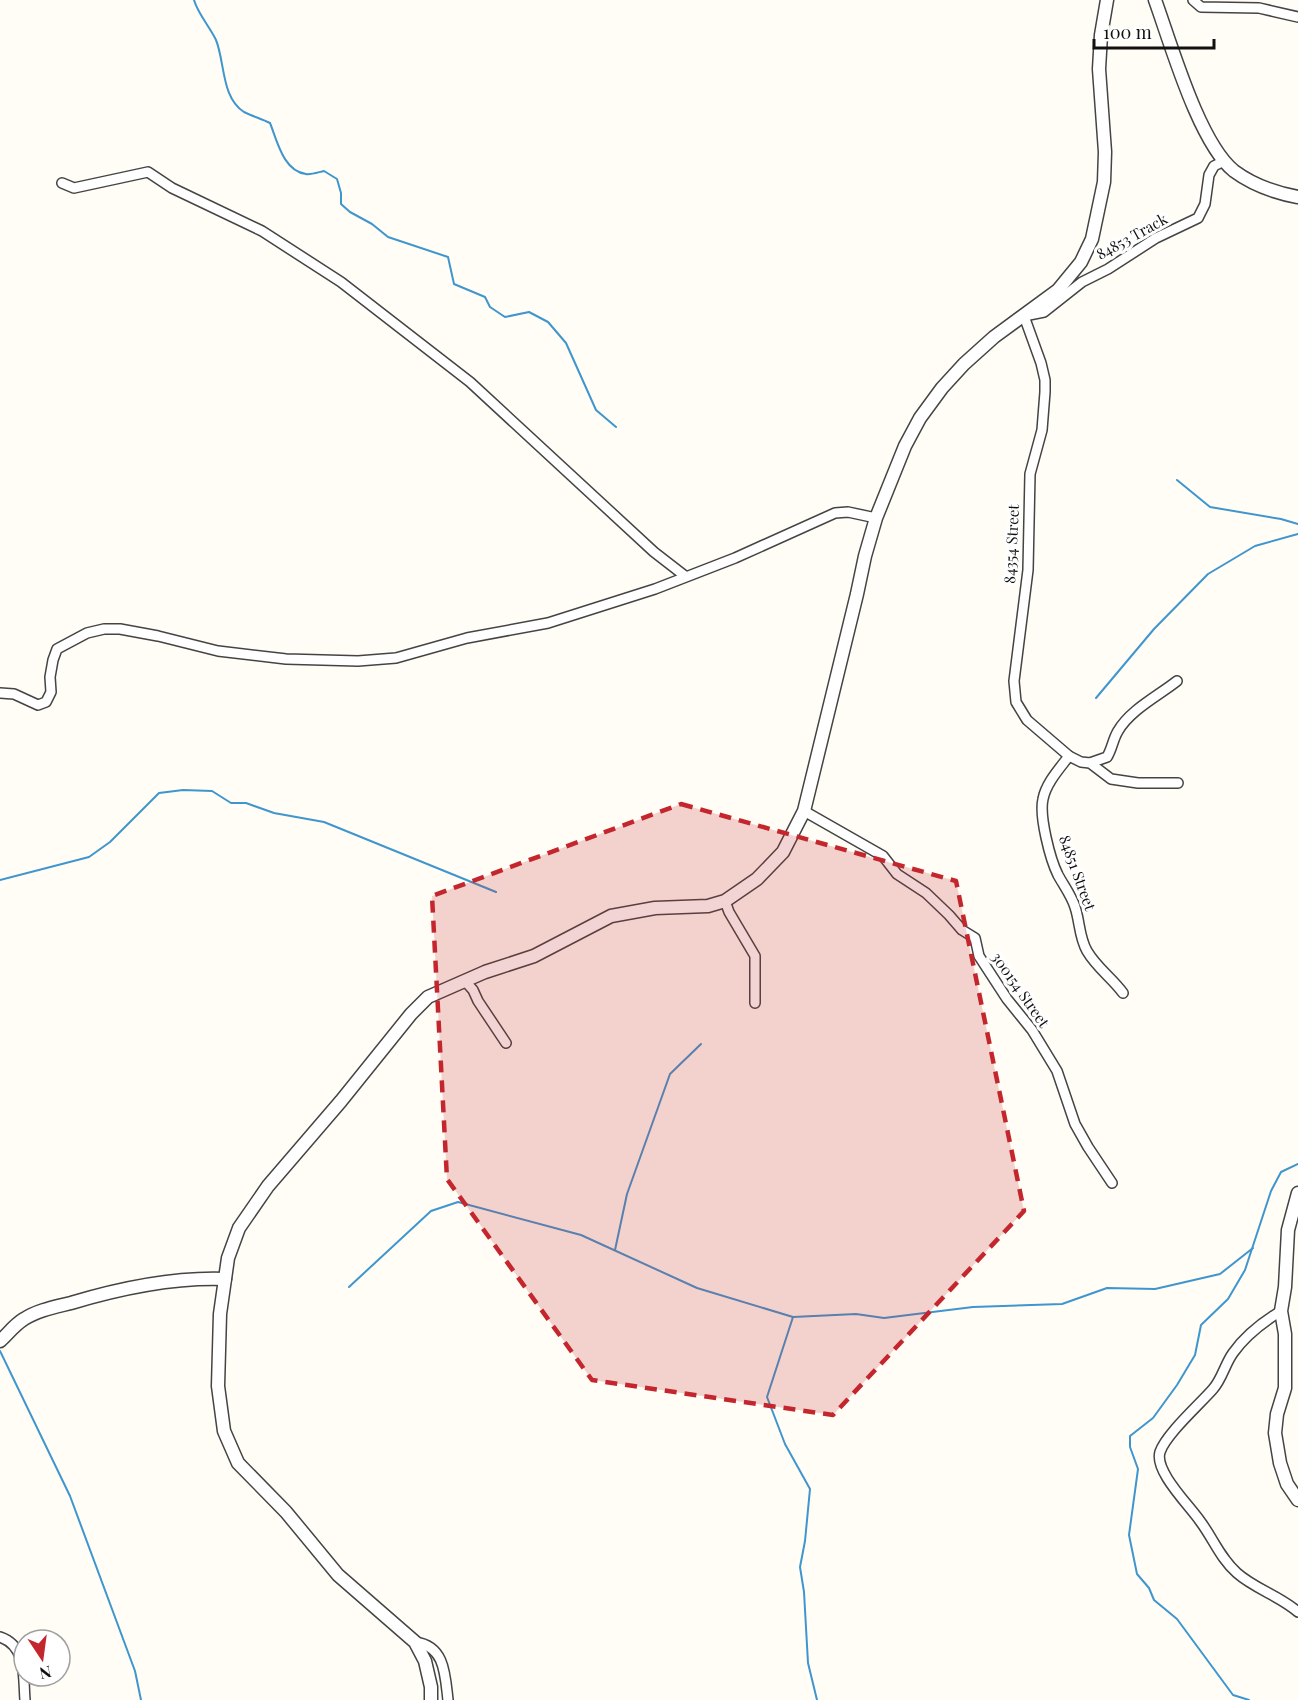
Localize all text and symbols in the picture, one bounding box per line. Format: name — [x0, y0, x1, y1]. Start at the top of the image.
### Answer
scale bar — [1094, 12, 1214, 50]
text: 100 m — [1103, 20, 1152, 44]
street label: 84853 Track — [1092, 208, 1171, 264]
street label: 84354 Street — [999, 503, 1023, 584]
street label: 84851 Street — [1055, 832, 1101, 914]
street label: 300154 Street — [987, 948, 1055, 1032]
north arrow — [12, 1628, 72, 1688]
text: N — [37, 1662, 53, 1685]

